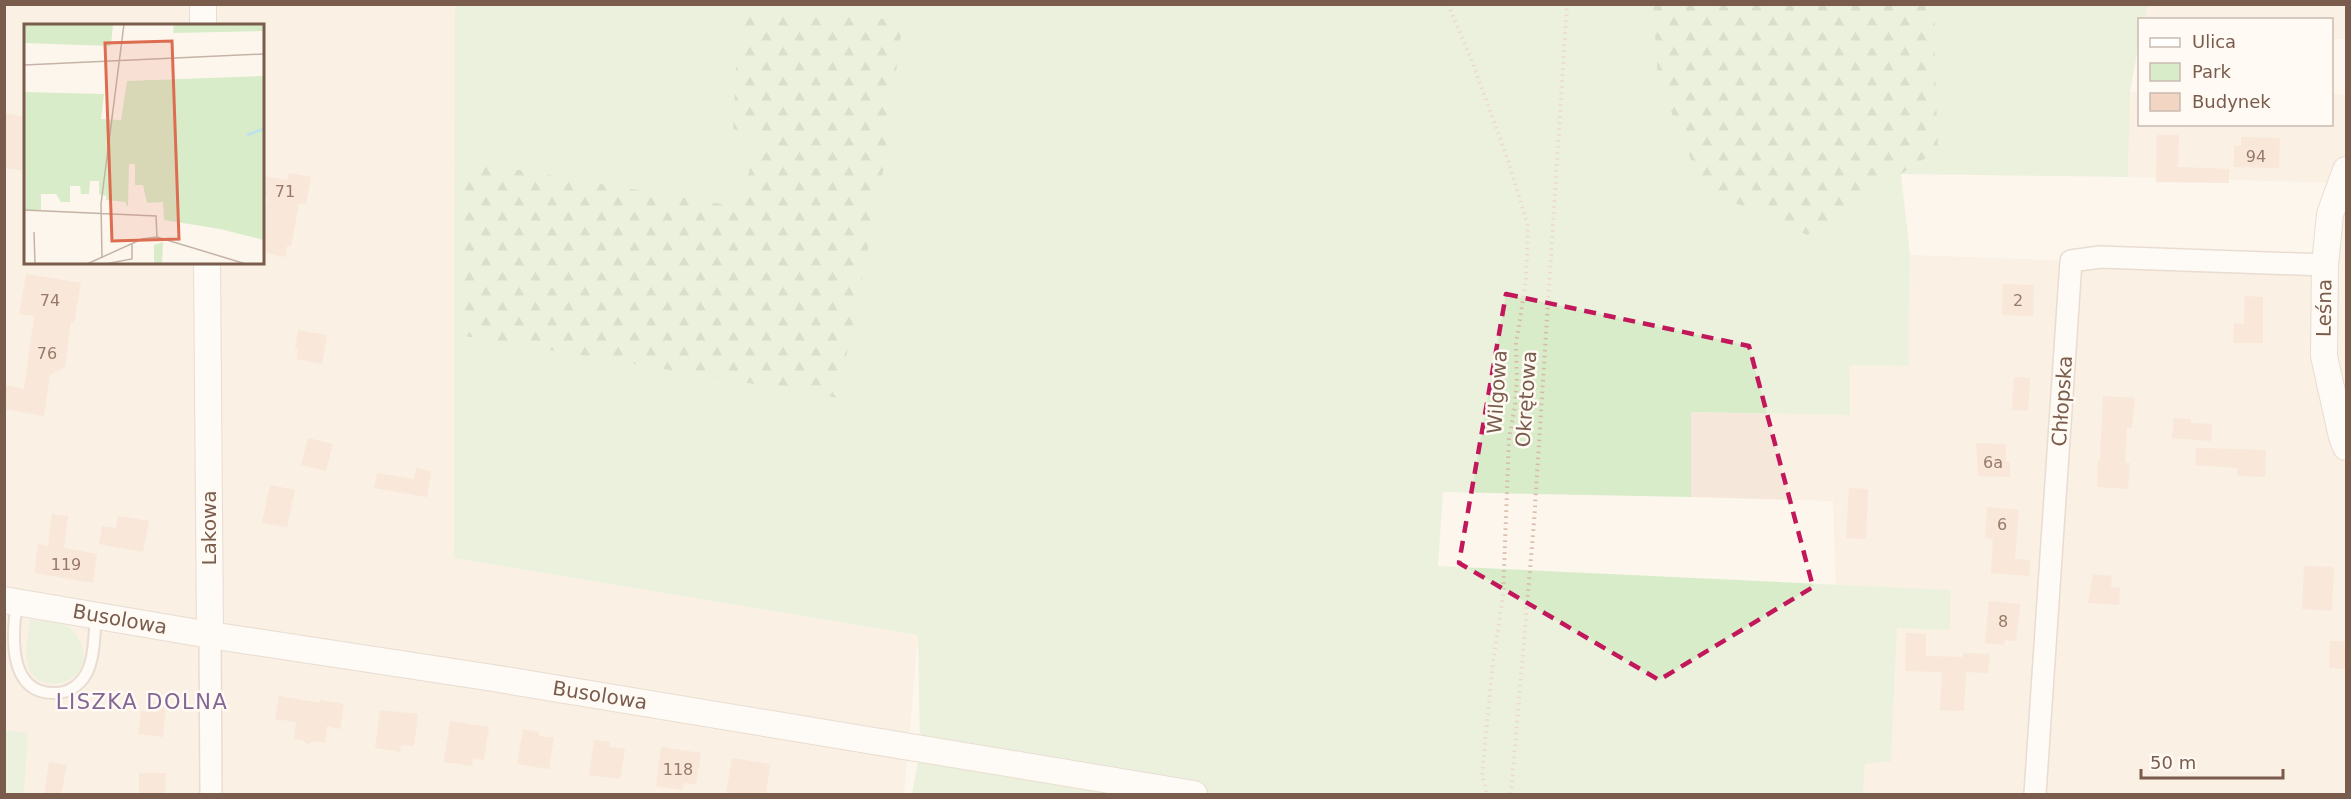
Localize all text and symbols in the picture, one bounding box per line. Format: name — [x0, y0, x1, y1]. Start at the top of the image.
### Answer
legend — [2138, 18, 2333, 126]
inset map — [24, 24, 264, 264]
text: Ulica — [2192, 31, 2236, 52]
text: Park — [2192, 61, 2231, 82]
text: Budynek — [2192, 91, 2271, 112]
house number: 94 — [2246, 147, 2266, 166]
house number: 71 — [275, 182, 295, 201]
street label: Leśna — [2311, 279, 2337, 337]
house number: 74 — [40, 291, 60, 310]
house number: 2 — [2013, 291, 2023, 310]
house number: 76 — [37, 344, 57, 363]
street label: Wilgowa — [1482, 349, 1512, 435]
street label: Okrętowa — [1511, 350, 1541, 448]
street label: Chłopska — [2047, 355, 2077, 447]
house number: 6a — [1983, 453, 2003, 472]
street label: Lakowa — [197, 490, 221, 566]
house number: 6 — [1997, 515, 2007, 534]
house number: 119 — [51, 555, 81, 574]
street label: Busolowa — [71, 599, 169, 639]
house number: 8 — [1998, 612, 2008, 631]
street label: Busolowa — [551, 676, 649, 714]
district label: LISZKA DOLNA — [56, 690, 228, 714]
scale bar — [2141, 742, 2284, 780]
text: 50 m — [2150, 752, 2196, 773]
house number: 118 — [663, 760, 693, 779]

